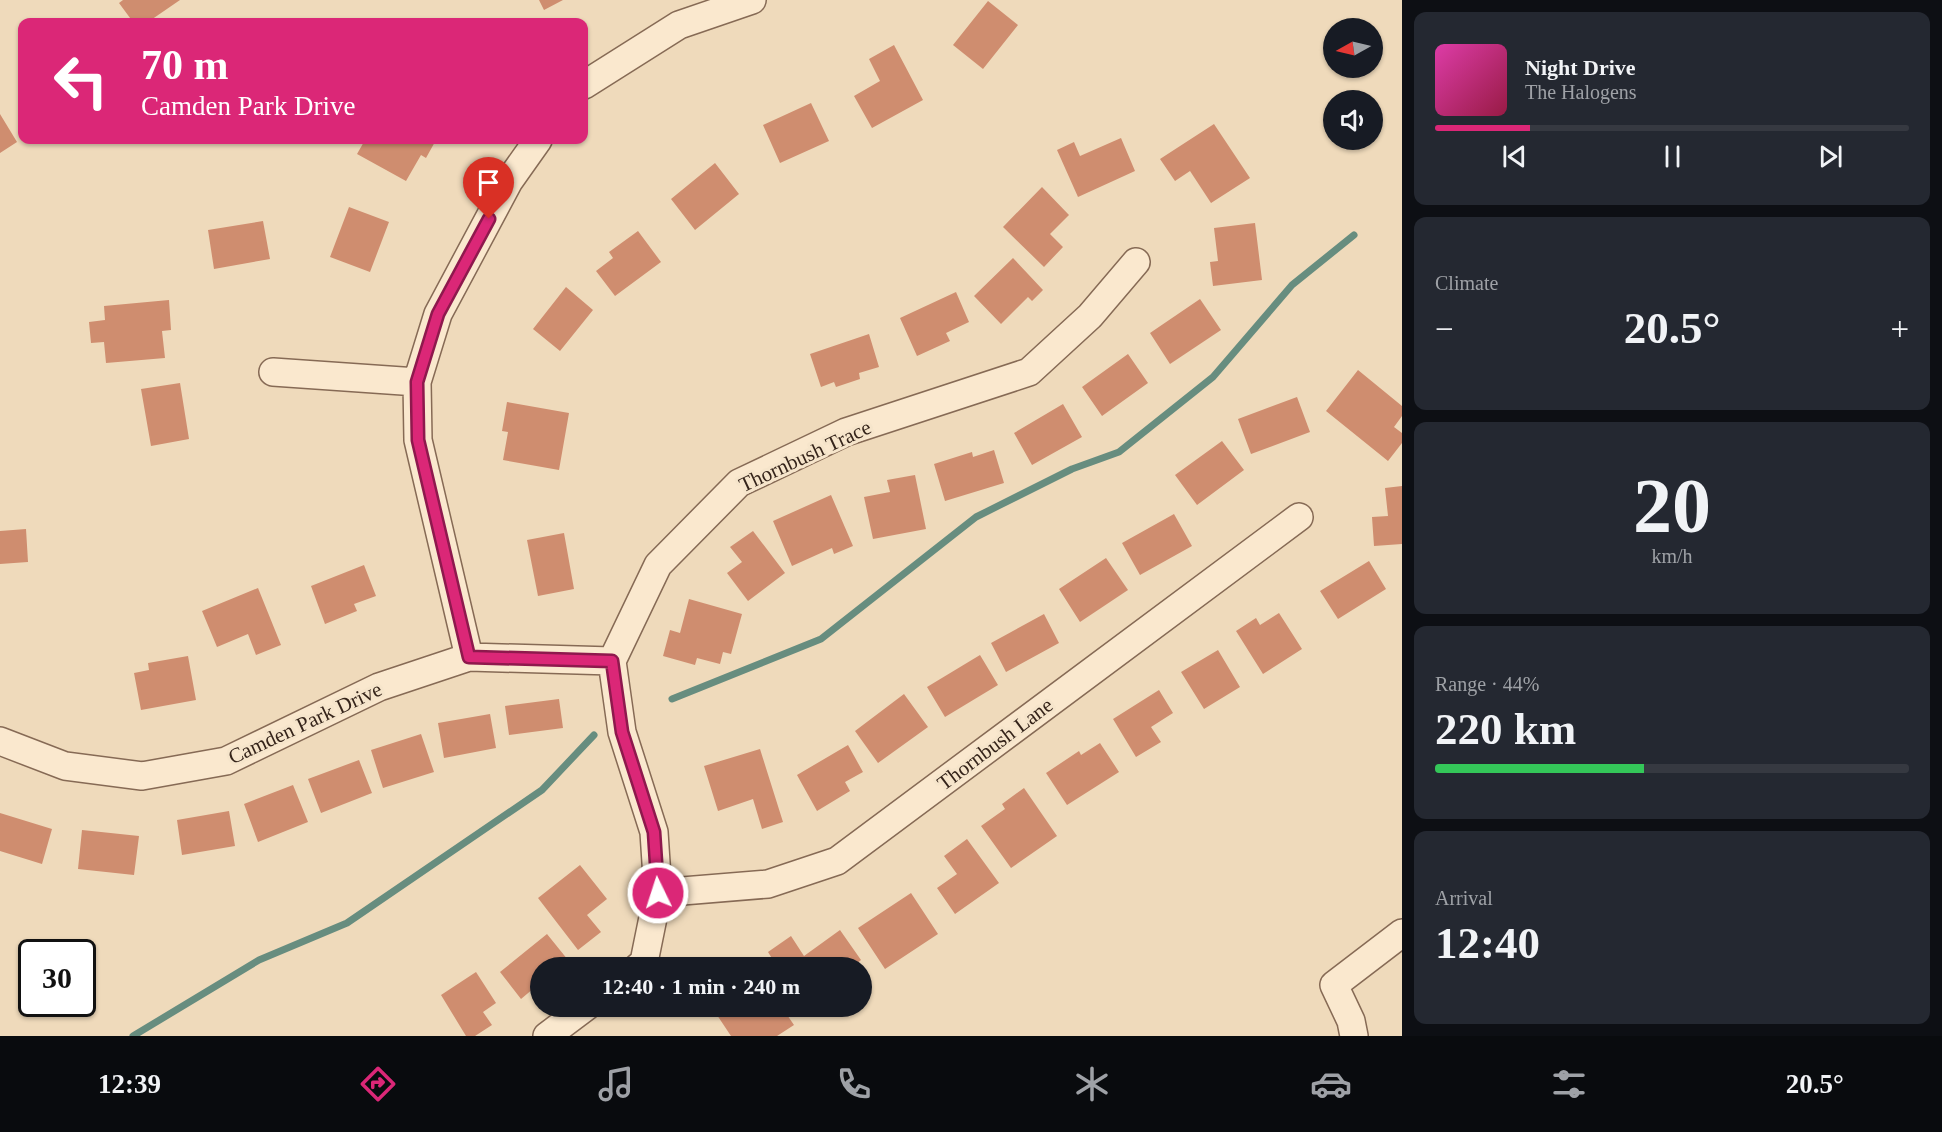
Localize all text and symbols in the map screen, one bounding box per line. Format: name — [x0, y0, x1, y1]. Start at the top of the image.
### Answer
north arrow — [1323, 18, 1383, 78]
map controls — [1323, 18, 1383, 150]
icon: left — [42, 42, 120, 120]
text: 70 m — [141, 42, 229, 88]
text: Night Drive — [1525, 55, 1636, 80]
text: The Halogens — [1525, 81, 1637, 103]
button: sound — [1323, 90, 1383, 150]
text: Camden Park Drive — [141, 91, 355, 121]
icon: previous — [1498, 140, 1531, 173]
icon: pause — [1656, 140, 1689, 173]
icon: next — [1814, 140, 1847, 173]
pin — [463, 157, 514, 219]
icon: arrive — [472, 166, 505, 199]
text: Climate — [1435, 272, 1498, 294]
text: 20.5° — [1624, 303, 1720, 353]
text: − — [1435, 311, 1454, 347]
text: + — [1890, 311, 1909, 347]
street label: Thornbush Trace — [735, 415, 875, 497]
text: 20 — [1633, 462, 1711, 549]
text: km/h — [1651, 545, 1693, 567]
text: Range · 44% — [1435, 673, 1539, 695]
street label: Camden Park Drive — [224, 677, 386, 769]
street label: Thornbush Lane — [933, 693, 1057, 795]
text: 220 km — [1435, 704, 1576, 754]
position arrow — [626, 861, 690, 925]
text: Arrival — [1435, 887, 1493, 909]
text: 12:40 — [1435, 918, 1540, 968]
speed limit sign: 30 — [18, 939, 96, 1017]
text: 12:40 · 1 min · 240 m — [602, 974, 800, 999]
icon: directions — [357, 1063, 399, 1105]
icon: music — [595, 1063, 637, 1105]
icon: phone — [833, 1063, 875, 1105]
icon: climate — [1071, 1063, 1113, 1105]
icon: car — [1310, 1063, 1352, 1105]
icon: filters — [1548, 1063, 1590, 1105]
text: 12:39 — [98, 1069, 161, 1099]
text: 20.5° — [1786, 1069, 1844, 1099]

